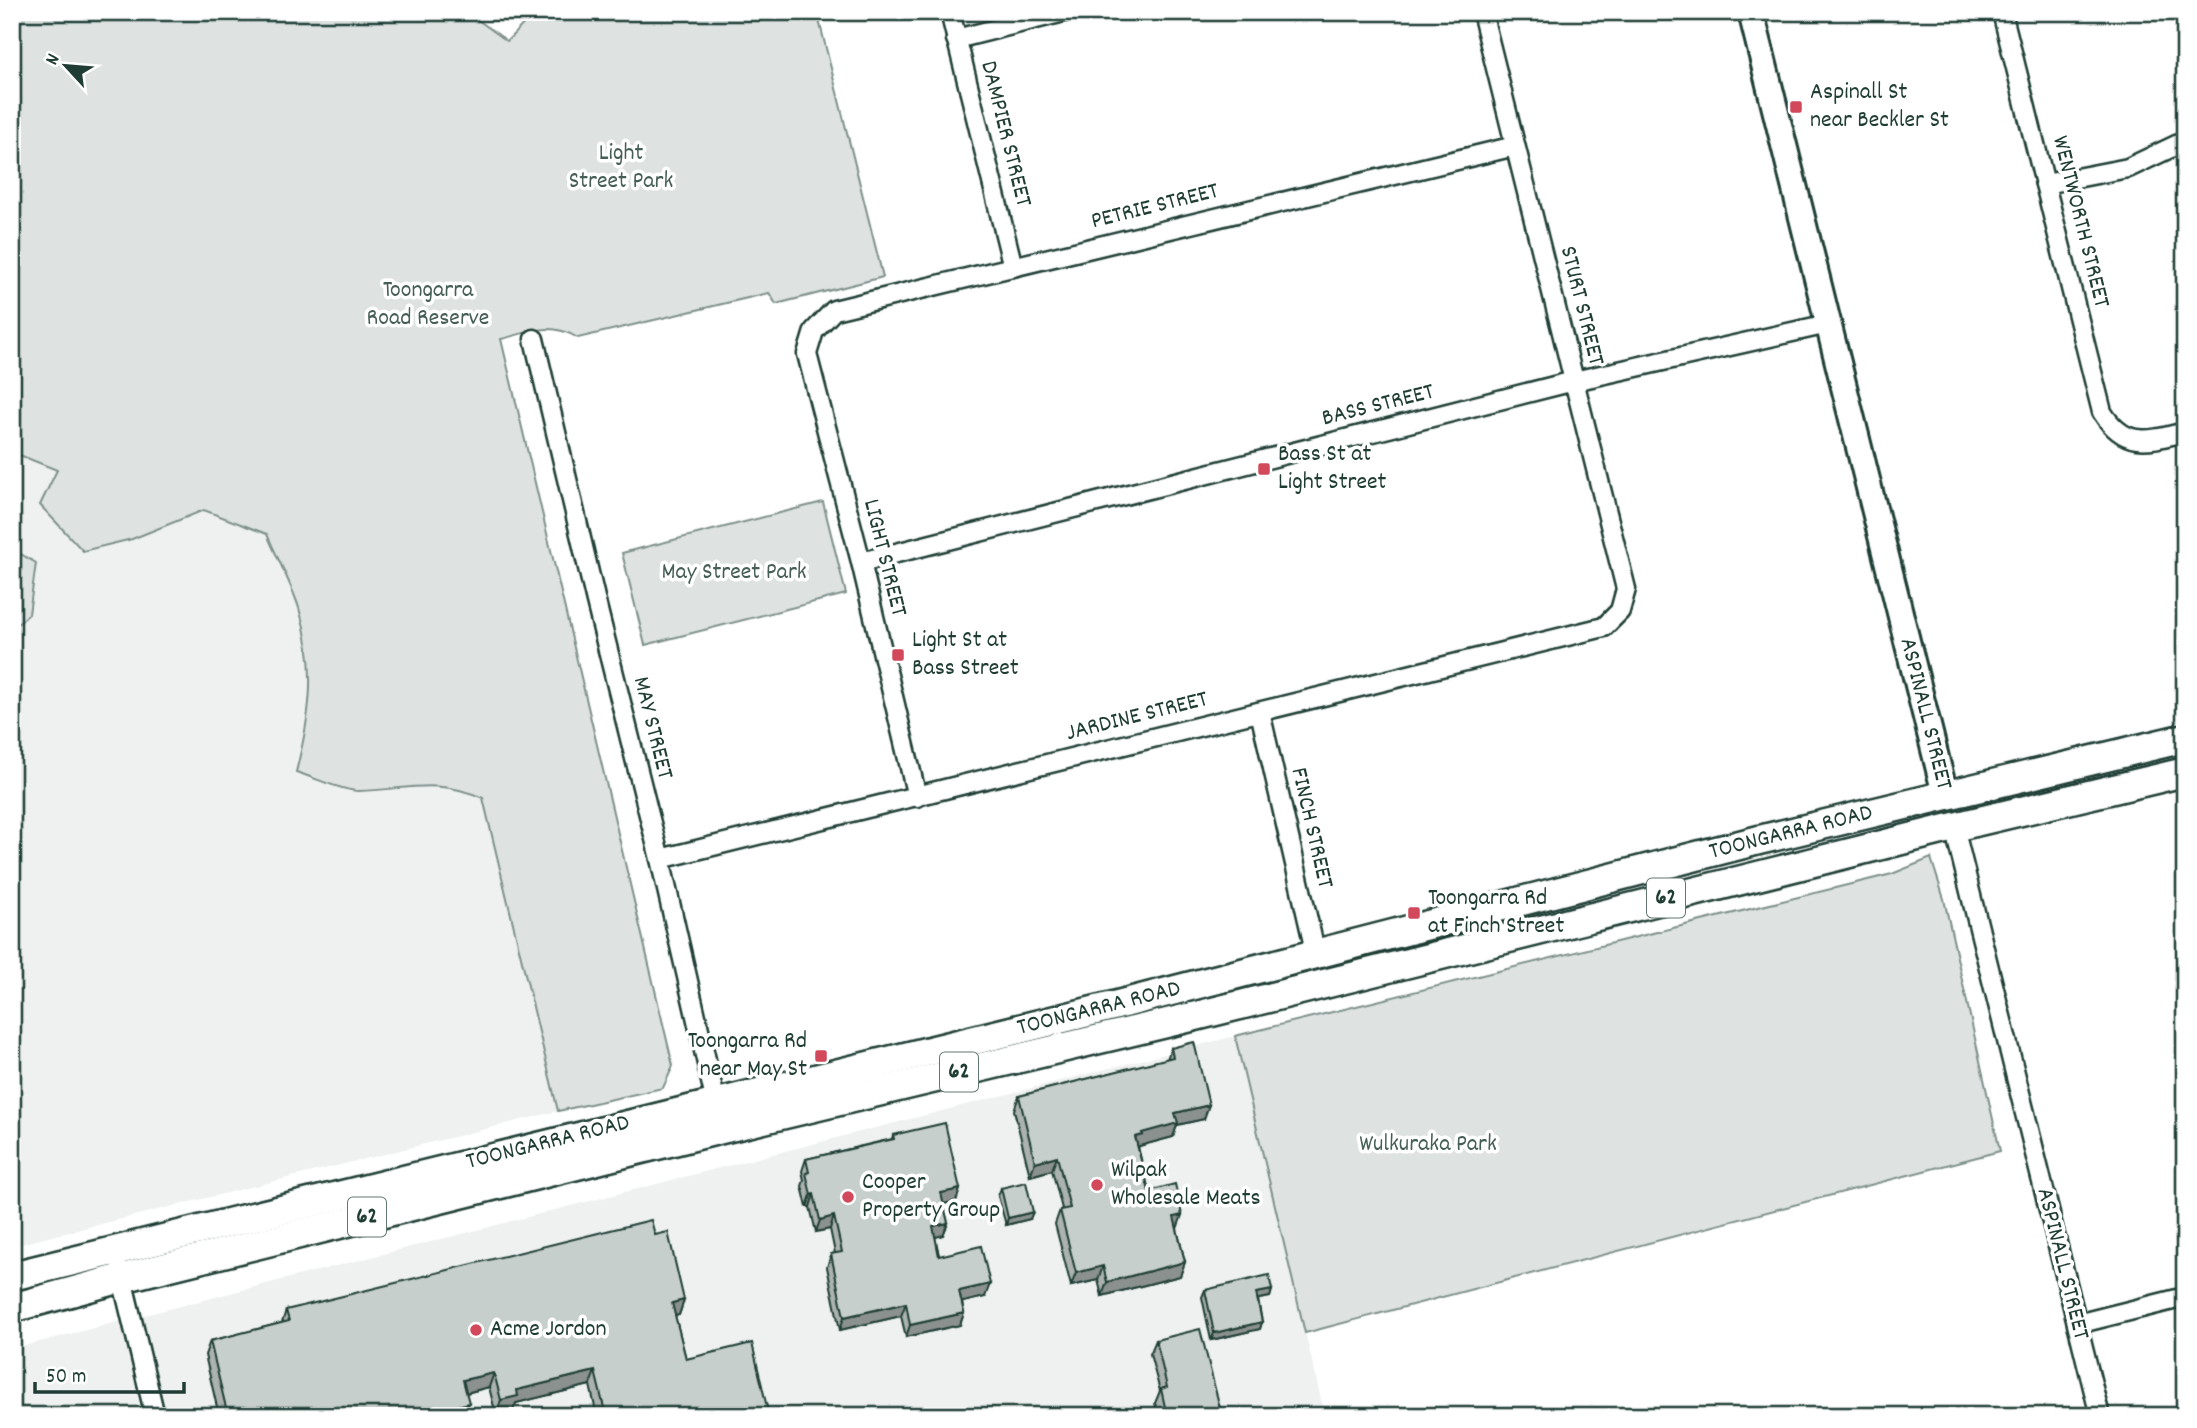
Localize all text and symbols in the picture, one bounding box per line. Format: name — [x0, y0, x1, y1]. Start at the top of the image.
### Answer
north arrow — [32, 32, 102, 102]
text: N — [40, 50, 68, 70]
street label: DAMPIER STREET — [970, 57, 1040, 211]
place label: Aspinall St near Beckler St — [1810, 76, 1949, 138]
marker: Aspinall St near Beckler St — [1788, 99, 1804, 115]
street label: WENTWORTH STREET — [2042, 132, 2118, 312]
park label: Light Street Park — [569, 137, 673, 199]
street label: PETRIE STREET — [1088, 175, 1223, 239]
street label: STURT STREET — [1550, 243, 1612, 370]
park label: Toongarra Road Reserve — [367, 274, 489, 336]
street label: BASS STREET — [1318, 376, 1438, 436]
place label: Bass St at Light Street — [1278, 438, 1387, 500]
marker: Bass St at Light Street — [1256, 461, 1272, 477]
street label: LIGHT STREET — [853, 496, 915, 621]
park label: May Street Park — [661, 556, 807, 590]
place label: Light St at Bass Street — [912, 624, 1019, 686]
street label: ASPINALL STREET — [1890, 634, 1960, 794]
marker: Light St at Bass Street — [890, 647, 906, 663]
street label: MAY STREET — [623, 673, 681, 783]
street label: JARDINE STREET — [1063, 683, 1212, 751]
street label: FINCH STREET — [1281, 764, 1341, 892]
street label: TOONGARRA ROAD — [1706, 796, 1876, 870]
road number: 62 — [1647, 878, 1685, 917]
place label: Toongarra Rd at Finch Street — [1428, 882, 1564, 944]
marker: Toongarra Rd at Finch Street — [1406, 905, 1422, 921]
street label: TOONGARRA ROAD — [1014, 972, 1184, 1046]
place label: Toongarra Rd near May St — [688, 1025, 807, 1087]
marker: Toongarra Rd near May St — [813, 1048, 829, 1064]
road number: 62 — [940, 1052, 978, 1092]
street label: TOONGARRA ROAD — [463, 1106, 633, 1180]
park label: Wulkuraka Park — [1359, 1128, 1497, 1162]
place label: Wilpak Wholesale Meats — [1111, 1154, 1261, 1216]
place label: Cooper Property Group — [862, 1166, 1000, 1228]
marker: Wilpak Wholesale Meats — [1089, 1177, 1105, 1193]
street label: ASPINALL STREET — [2027, 1184, 2097, 1344]
marker: Cooper Property Group — [840, 1189, 856, 1205]
road number: 62 — [348, 1198, 386, 1236]
place label: Acme Jordon — [490, 1313, 607, 1347]
marker: Acme Jordon — [468, 1322, 484, 1338]
scale bar — [35, 1351, 184, 1395]
text: 50 m — [46, 1363, 86, 1393]

